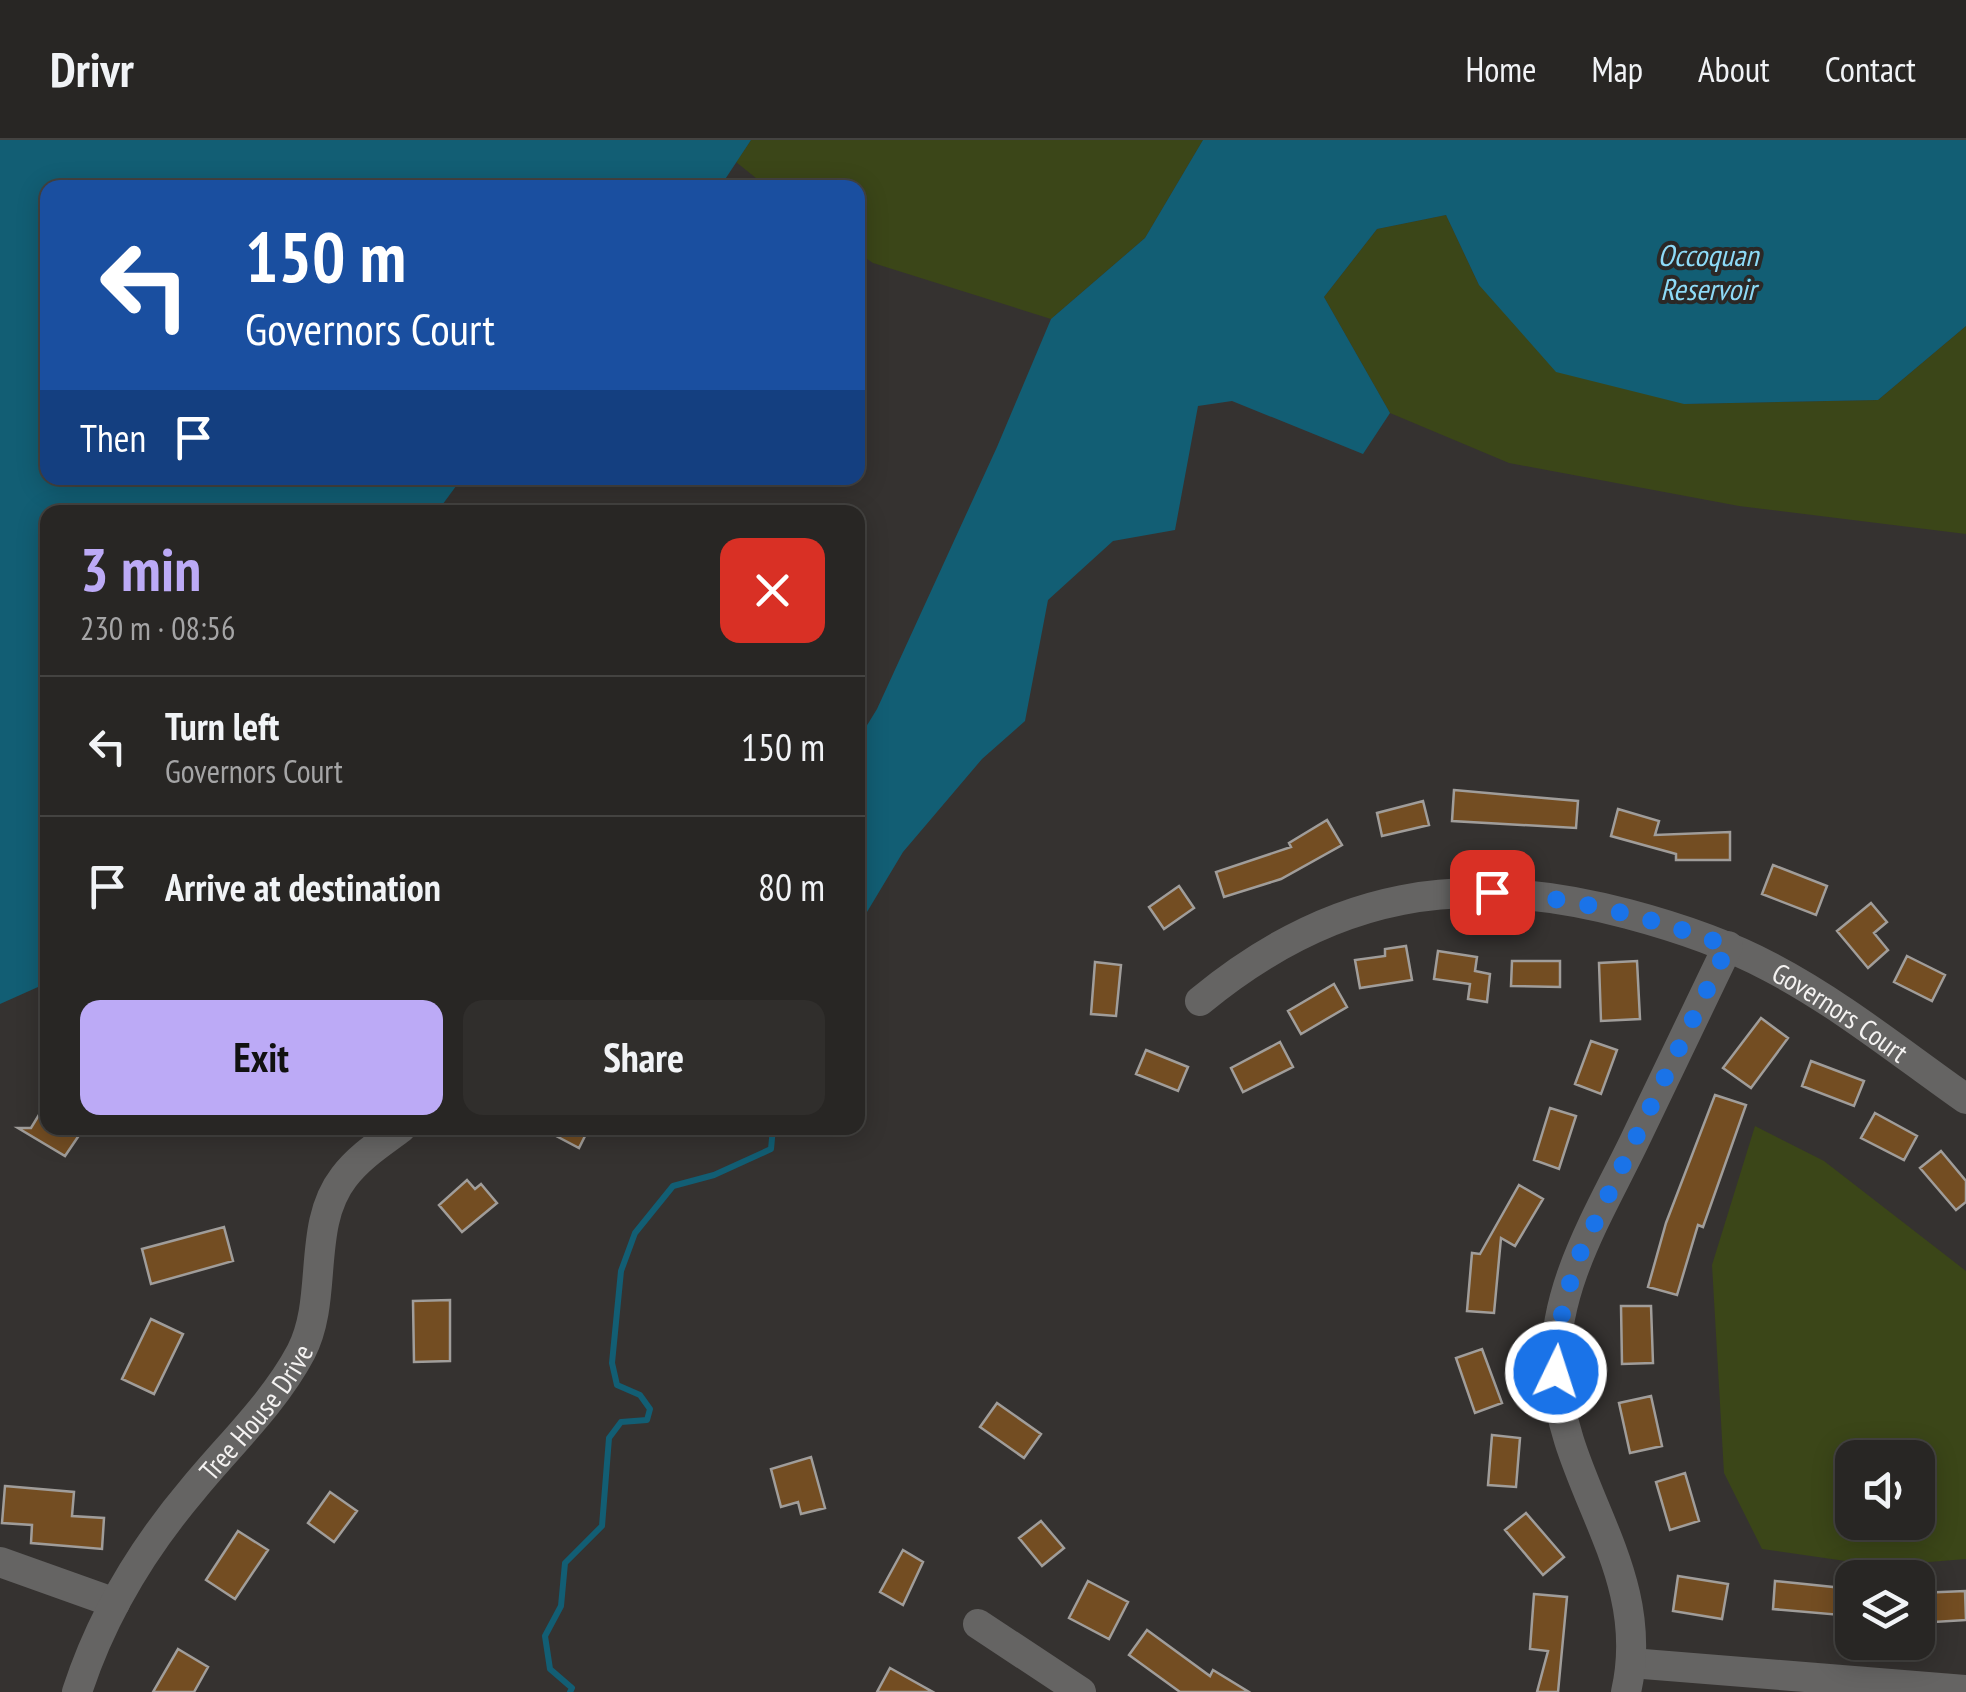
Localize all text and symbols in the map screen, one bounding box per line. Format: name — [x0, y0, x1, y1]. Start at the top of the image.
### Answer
text: Drivr — [50, 38, 134, 100]
text: Home — [1465, 46, 1537, 92]
text: Map — [1592, 46, 1643, 92]
text: About — [1698, 46, 1770, 92]
text: Contact — [1825, 46, 1916, 92]
text: 150 m — [245, 211, 406, 301]
icon: left — [80, 220, 210, 350]
water label: Occoquan Reservoir — [1658, 235, 1760, 308]
text: Governors Court — [245, 299, 495, 357]
icon: arrive — [166, 410, 221, 465]
text: Then — [80, 413, 146, 462]
text: 3 min — [80, 530, 201, 608]
button: close — [720, 538, 825, 643]
text: 230 m · 08:56 — [80, 607, 235, 649]
text: Turn left — [165, 701, 279, 750]
icon: left — [80, 719, 135, 774]
text: 150 m — [741, 722, 825, 771]
text: Governors Court — [165, 750, 343, 792]
pin — [1450, 850, 1535, 935]
icon: arrive — [80, 859, 135, 914]
text: Arrive at destination — [165, 862, 441, 911]
text: 80 m — [758, 862, 825, 911]
icon: arrive — [1465, 865, 1520, 920]
street label: Governors Court — [1766, 953, 1916, 1070]
button: Exit — [80, 1000, 443, 1115]
button: Share — [463, 1000, 825, 1115]
position arrow — [1504, 1320, 1608, 1424]
street label: Tree House Drive — [190, 1338, 321, 1488]
map controls — [1835, 1440, 1935, 1660]
button: sound — [1835, 1440, 1935, 1540]
button: layers — [1835, 1560, 1935, 1660]

